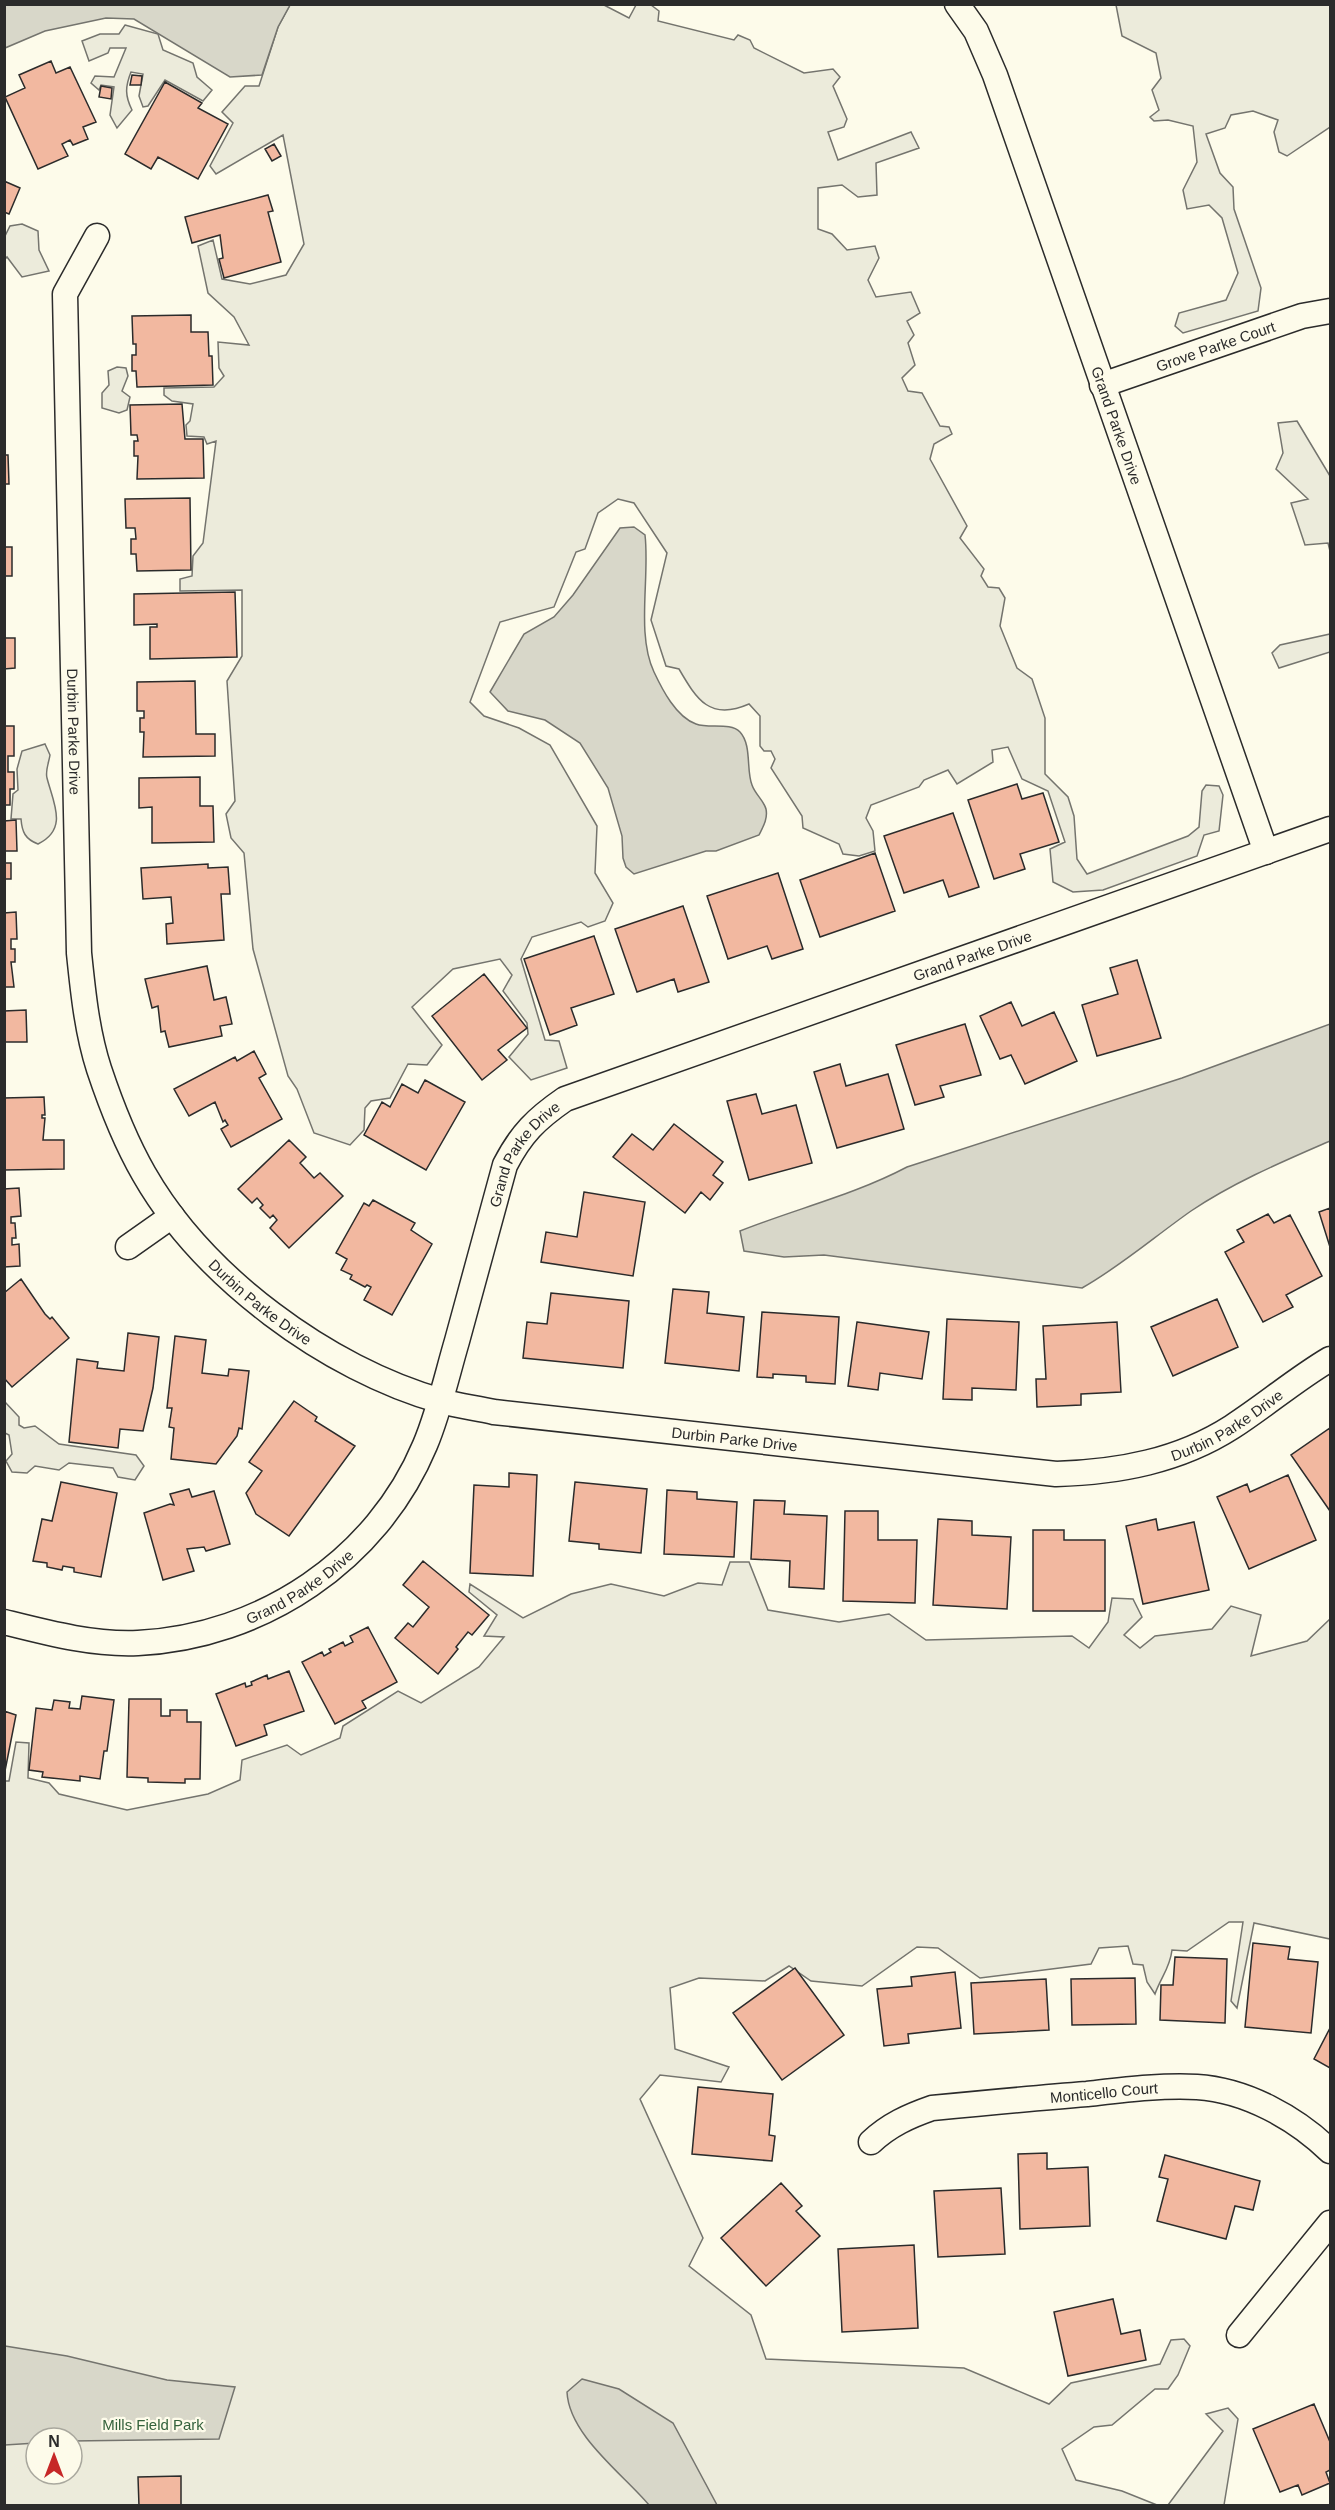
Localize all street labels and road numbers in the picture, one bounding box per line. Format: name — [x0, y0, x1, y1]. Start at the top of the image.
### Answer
street label: Grove Parke Court — [1154, 317, 1278, 374]
street label: Grand Parke Drive — [1089, 364, 1146, 487]
street label: Durbin Parke Drive — [64, 668, 84, 795]
street label: Grand Parke Drive — [911, 927, 1034, 984]
street label: Grand Parke Drive — [485, 1097, 563, 1209]
street label: Durbin Parke Drive — [206, 1255, 315, 1348]
street label: Durbin Parke Drive — [1169, 1386, 1286, 1464]
street label: Durbin Parke Drive — [671, 1423, 798, 1454]
street label: Grand Parke Drive — [243, 1546, 356, 1627]
street label: Monticello Court — [1049, 2079, 1159, 2106]

